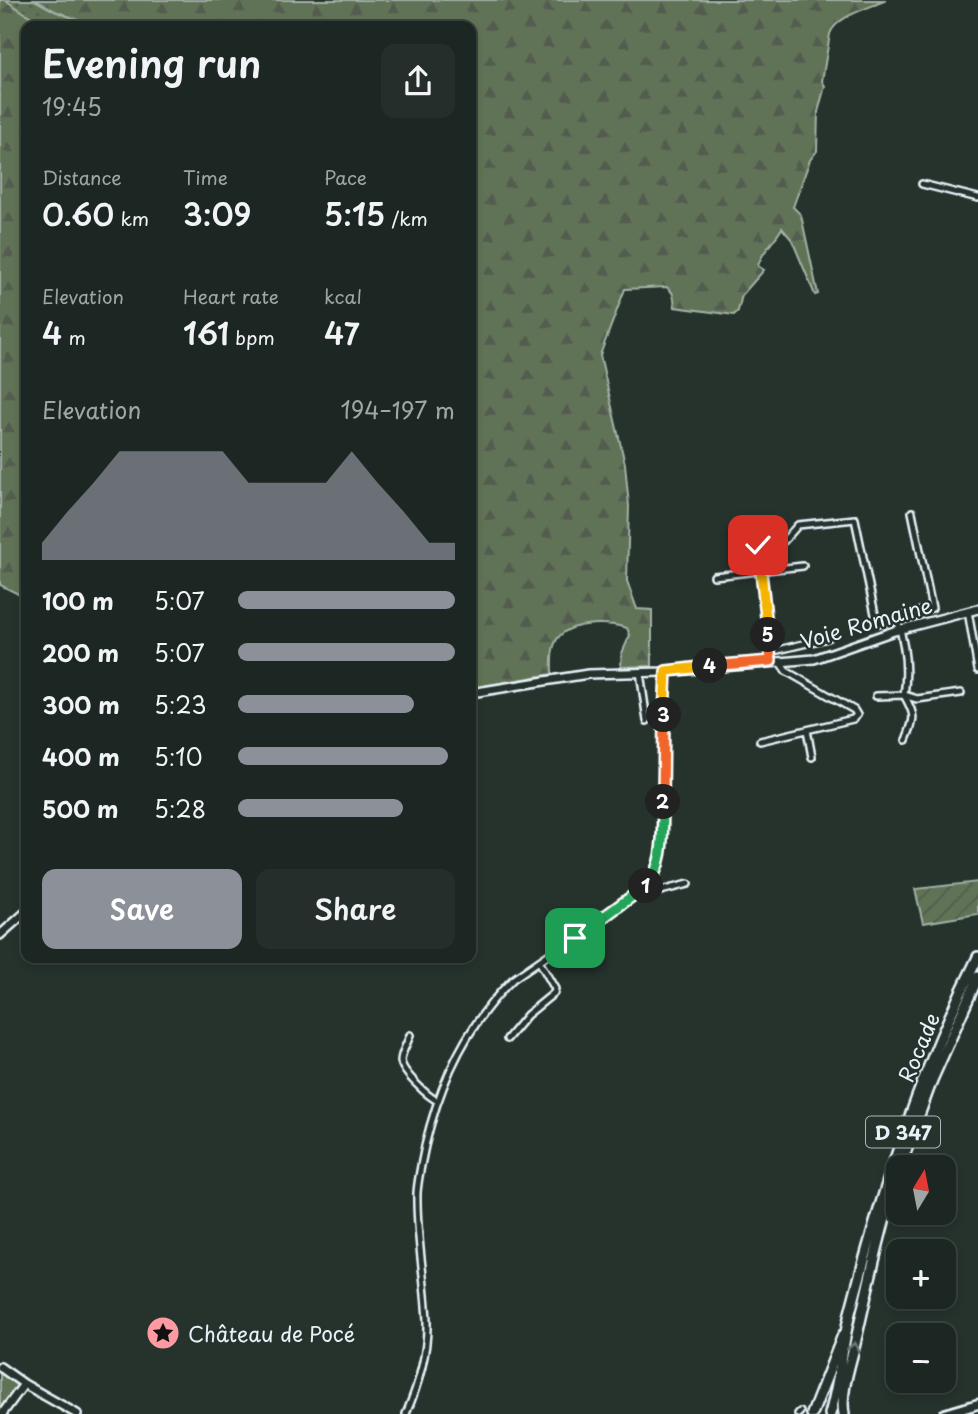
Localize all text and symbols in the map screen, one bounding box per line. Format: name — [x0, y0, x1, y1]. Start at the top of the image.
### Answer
text: Evening run — [42, 34, 261, 91]
button: share — [381, 44, 455, 118]
text: 19:45 — [42, 89, 102, 124]
text: Distance — [42, 163, 122, 191]
text: Time — [183, 163, 228, 191]
text: Pace — [324, 163, 367, 191]
text: 0.60 — [42, 191, 114, 236]
text: 3:09 — [183, 191, 251, 236]
text: 5:15 — [324, 191, 385, 236]
text: km — [114, 204, 149, 232]
text: /km — [385, 204, 428, 232]
text: Elevation — [42, 282, 124, 310]
text: Heart rate — [183, 282, 279, 310]
text: kcal — [324, 282, 362, 310]
text: 4 — [42, 310, 62, 355]
text: 161 — [183, 310, 229, 355]
text: 47 — [324, 310, 360, 355]
text: m — [62, 323, 86, 351]
text: bpm — [229, 323, 275, 351]
text: Elevation — [42, 392, 141, 427]
text: 194–197 m — [341, 392, 455, 427]
pin — [728, 515, 788, 575]
icon: check — [739, 526, 777, 564]
text: 100 m — [42, 583, 114, 618]
text: 5:07 — [154, 583, 205, 618]
street label: Voie Romaine — [796, 588, 936, 656]
pin: 5 — [750, 618, 786, 652]
text: 5 — [761, 620, 774, 648]
text: 200 m — [42, 635, 119, 670]
text: 5:07 — [154, 635, 205, 670]
pin: 4 — [692, 648, 728, 684]
text: 4 — [703, 651, 716, 679]
text: 300 m — [42, 687, 120, 722]
text: 5:23 — [154, 687, 207, 722]
pin: 3 — [646, 698, 682, 732]
text: 3 — [657, 700, 670, 728]
text: 400 m — [42, 739, 120, 774]
text: 5:10 — [154, 739, 202, 774]
pin: 2 — [646, 784, 680, 820]
text: 2 — [656, 787, 669, 815]
text: 500 m — [42, 791, 119, 826]
text: 5:28 — [154, 791, 206, 826]
pin: 1 — [628, 868, 664, 903]
button: Save — [42, 869, 242, 949]
button: Share — [256, 869, 455, 949]
text: 1 — [641, 871, 650, 899]
pin — [545, 908, 605, 968]
icon: arrive — [556, 919, 594, 957]
street label: Rocade — [889, 1007, 947, 1087]
road number: D 347 — [866, 1116, 940, 1148]
north arrow — [886, 1155, 956, 1225]
map controls — [886, 1155, 956, 1393]
button: + — [886, 1239, 956, 1309]
place icon: Château de Pocé — [144, 1314, 182, 1352]
place label: Château de Pocé — [188, 1317, 355, 1349]
button: − — [886, 1323, 956, 1393]
one-way arrow — [846, 1341, 860, 1353]

